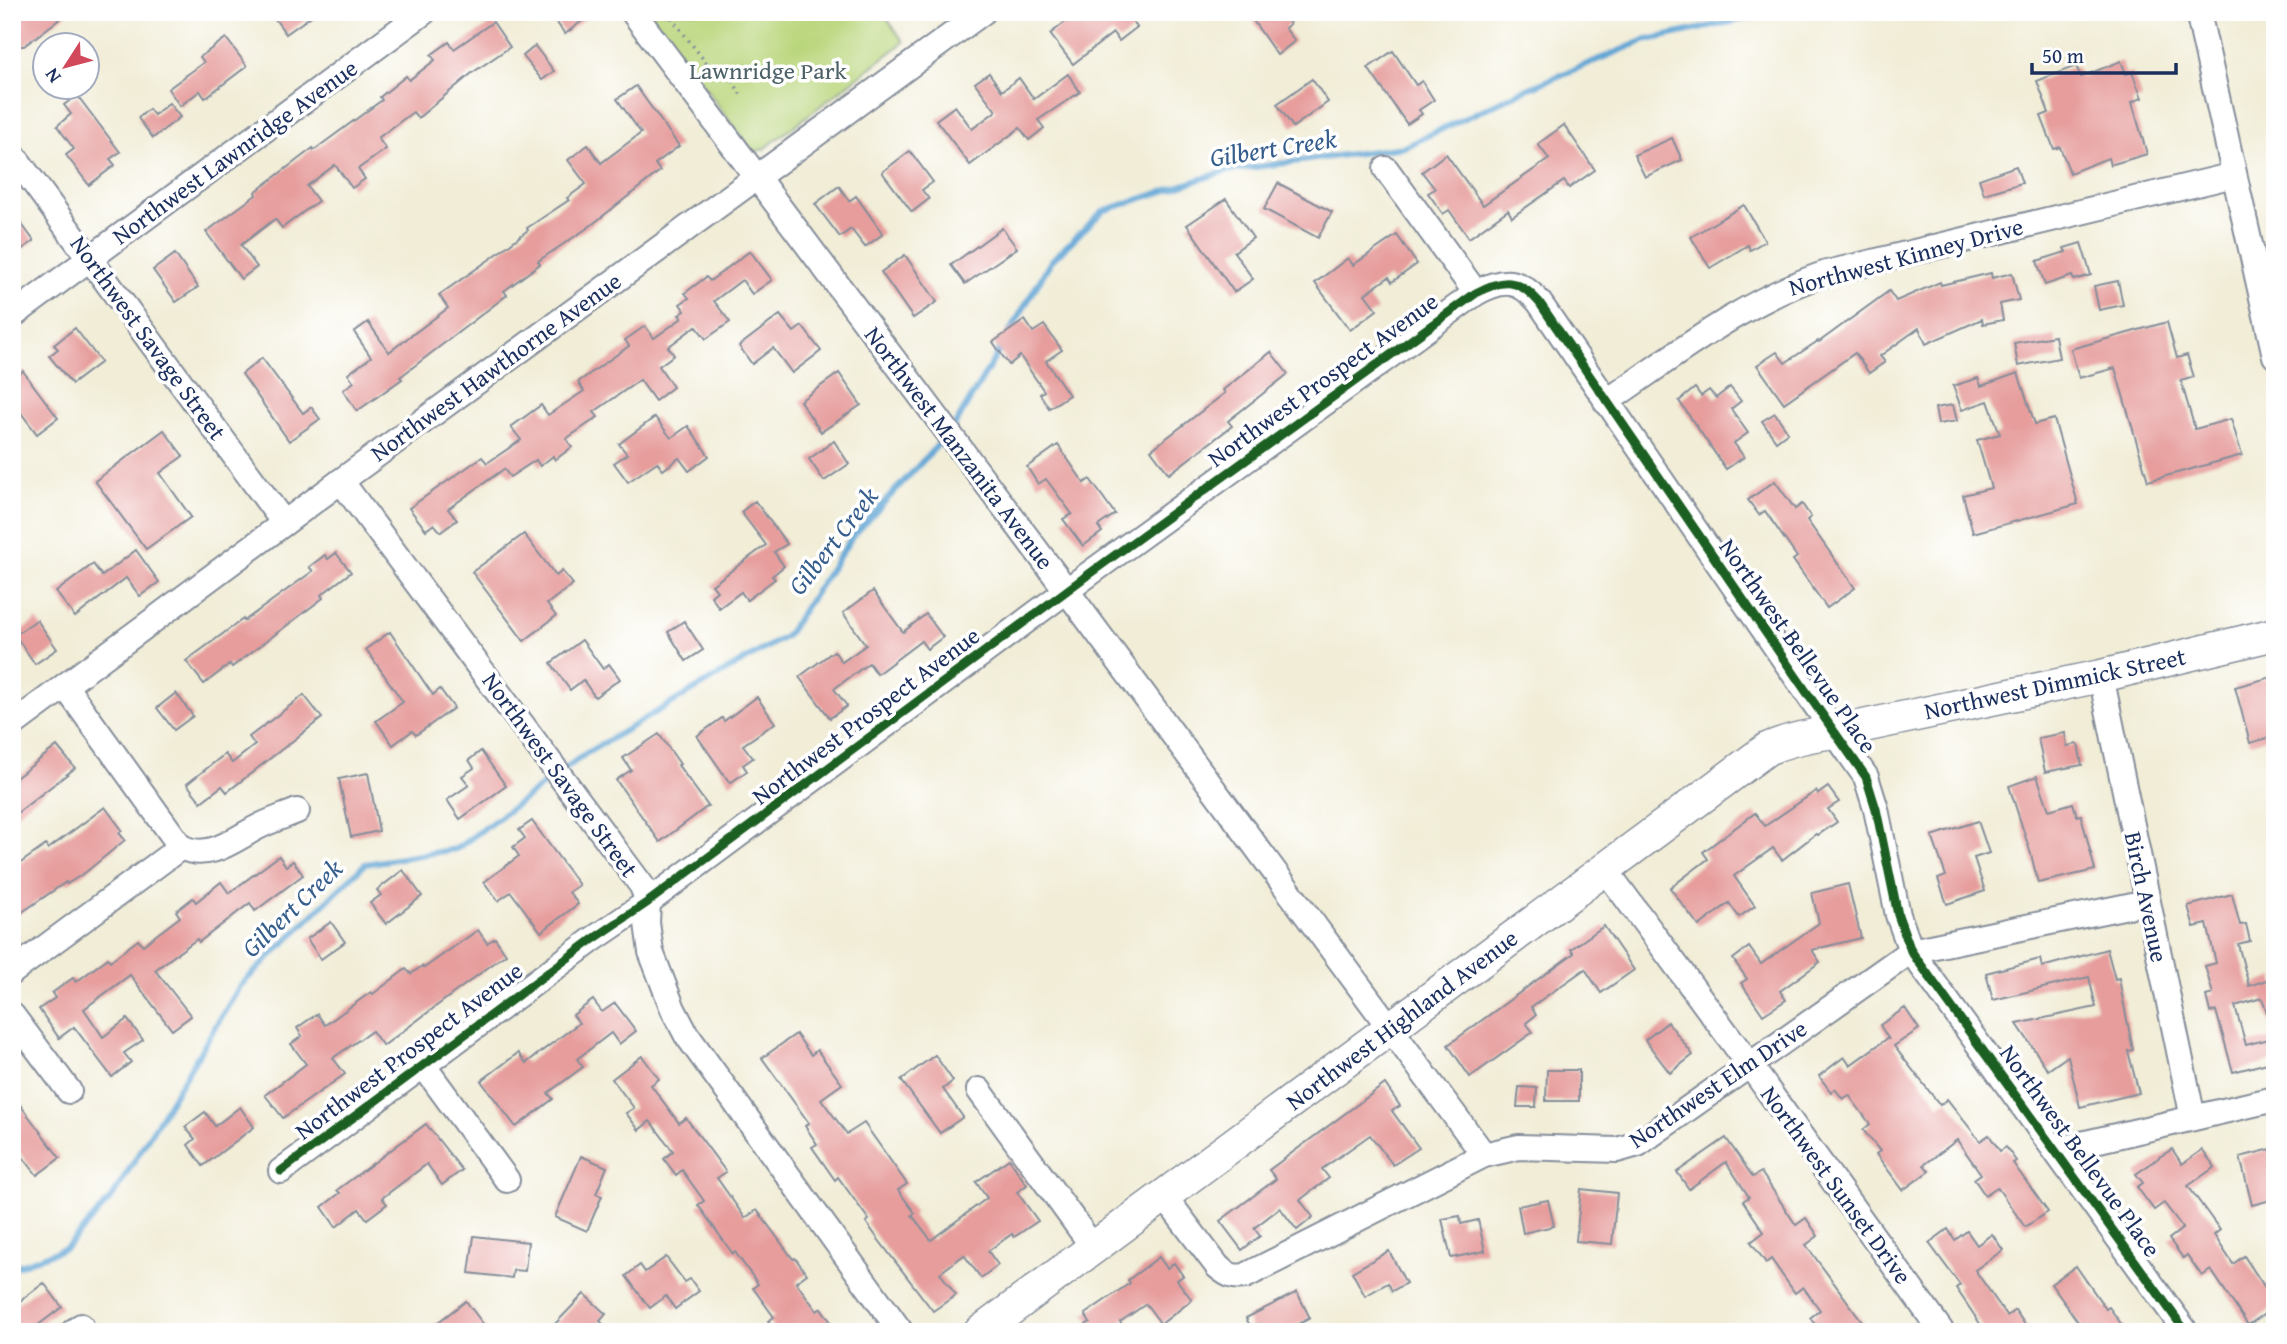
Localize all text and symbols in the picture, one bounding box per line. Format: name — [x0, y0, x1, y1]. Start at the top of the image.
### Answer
north arrow — [32, 32, 102, 102]
scale bar — [2032, 32, 2175, 76]
text: 50 m — [2042, 40, 2084, 71]
street label: Northwest Lawnridge Avenue — [105, 51, 365, 253]
park label: Lawnridge Park — [689, 53, 848, 88]
text: N — [37, 62, 67, 89]
water label: Gilbert Creek — [1207, 118, 1339, 177]
street label: Northwest Kinney Drive — [1785, 208, 2027, 305]
street label: Northwest Savage Street — [62, 228, 235, 448]
street label: Northwest Hawthorne Avenue — [363, 263, 628, 470]
street label: Northwest Prospect Avenue — [1200, 284, 1445, 475]
street label: Northwest Manzanita Avenue — [856, 319, 1063, 577]
water label: Gilbert Creek — [778, 478, 887, 603]
street label: Northwest Bellevue Place — [1711, 531, 1886, 760]
street label: Northwest Prospect Avenue — [744, 618, 987, 813]
street label: Northwest Dimmick Street — [1921, 639, 2189, 728]
street label: Northwest Savage Street — [474, 665, 647, 885]
street label: Birch Avenue — [2116, 828, 2177, 965]
water label: Gilbert Creek — [232, 849, 351, 966]
street label: Northwest Highland Avenue — [1278, 921, 1525, 1119]
street label: Northwest Prospect Avenue — [287, 953, 530, 1148]
street label: Northwest Elm Drive — [1622, 1011, 1814, 1156]
street label: Northwest Bellevue Place — [1991, 1037, 2169, 1264]
street label: Northwest Sunset Drive — [1752, 1078, 1920, 1291]

